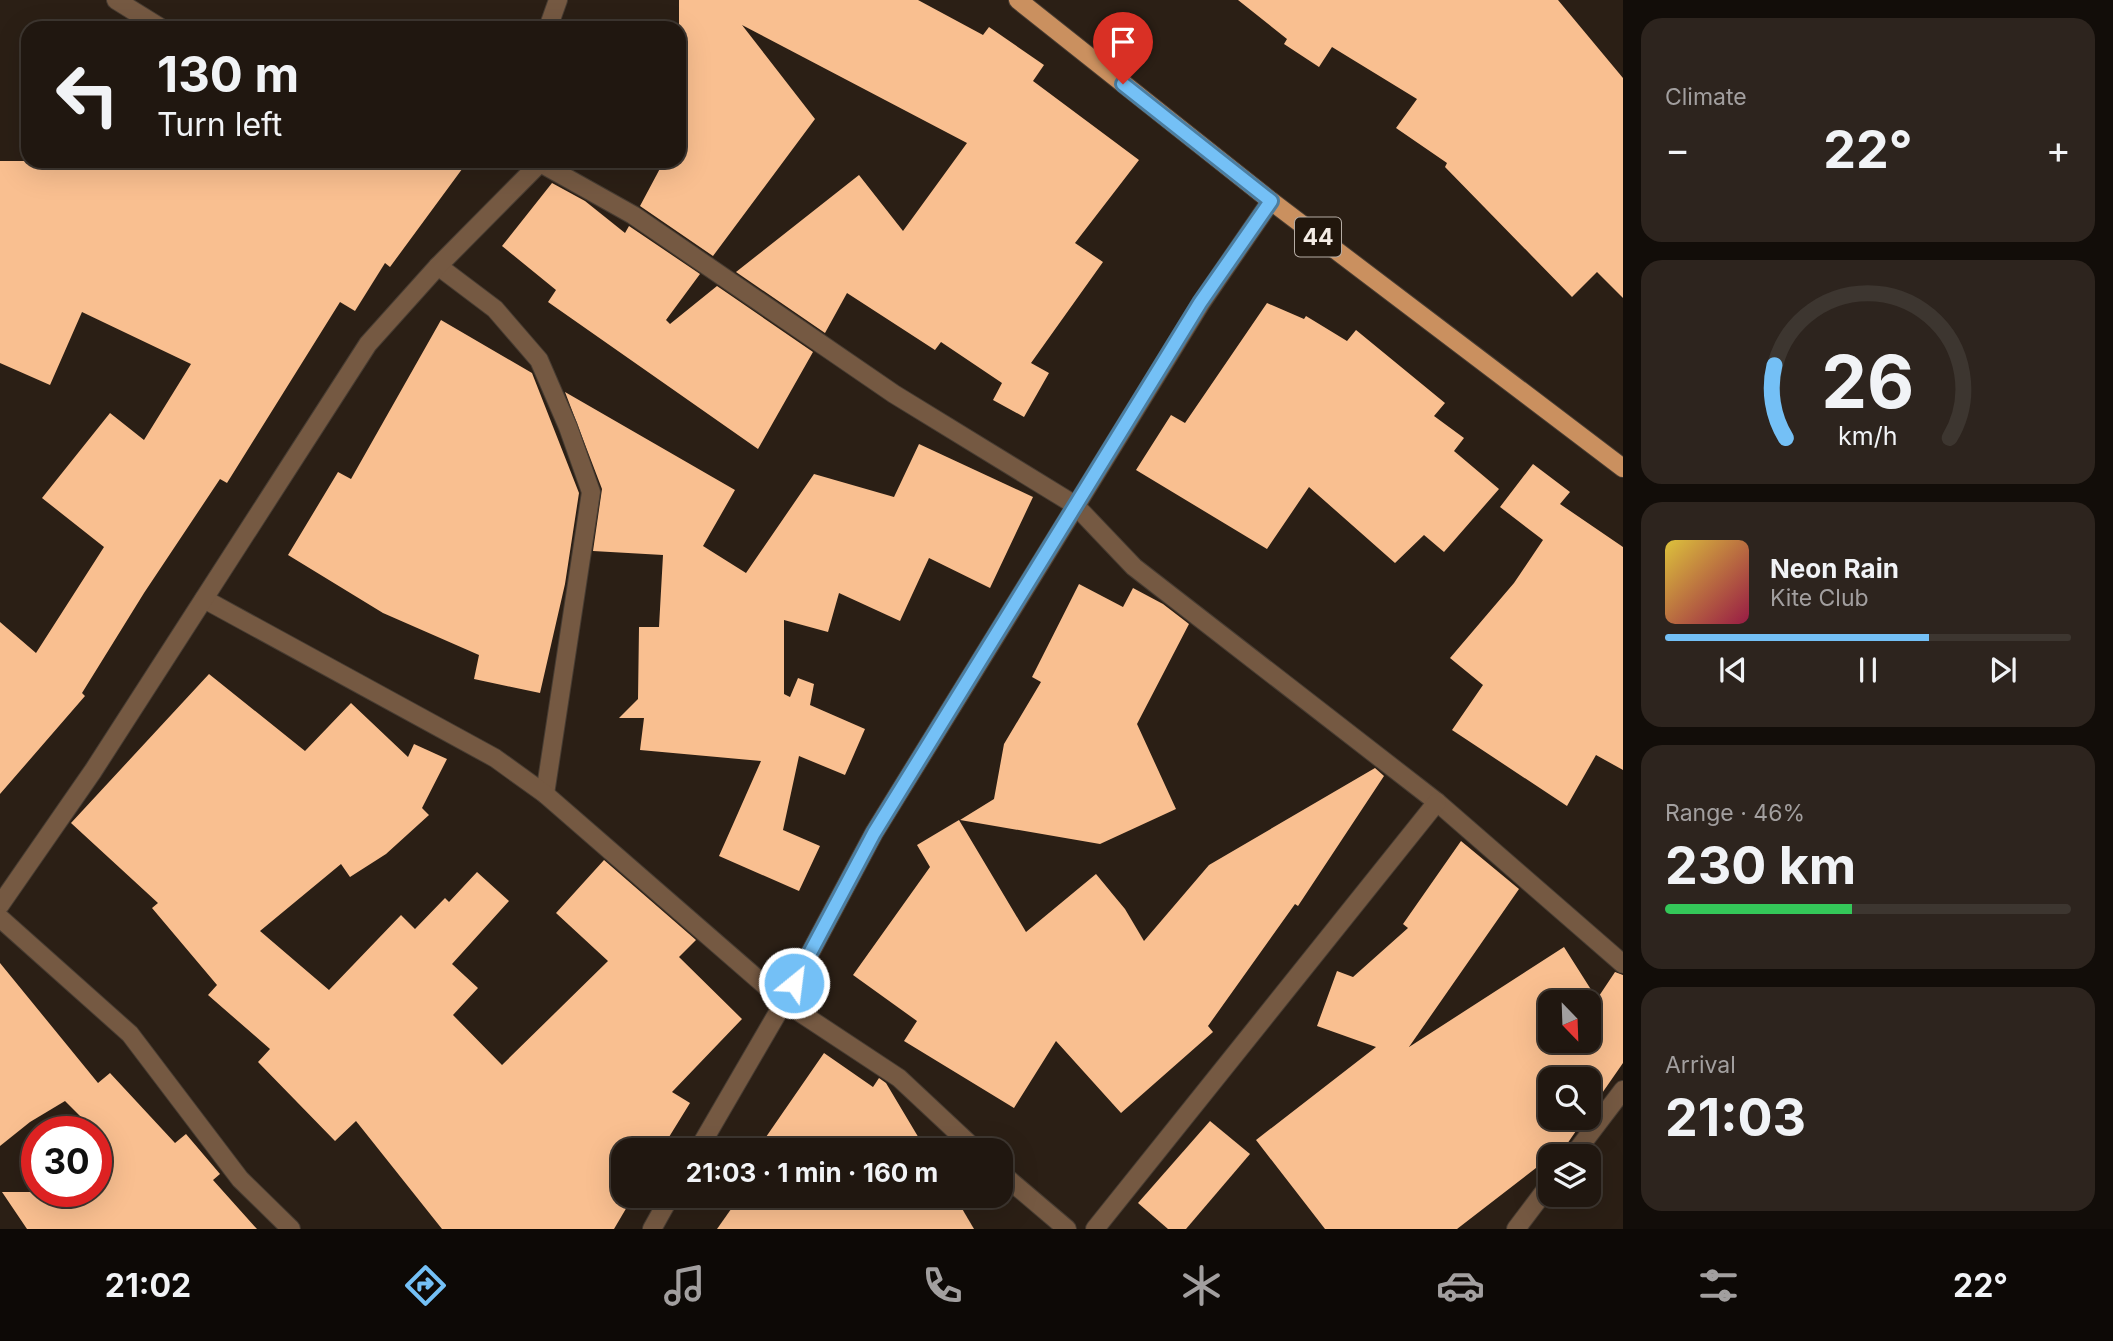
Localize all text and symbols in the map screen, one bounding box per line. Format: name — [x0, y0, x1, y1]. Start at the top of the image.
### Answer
pin — [1093, 12.0, 1153, 84]
icon: arrive — [1104, 23, 1142, 61]
text: 130 m — [157, 45, 299, 104]
icon: left — [42, 49, 133, 140]
text: Climate — [1665, 83, 1747, 111]
text: Turn left — [157, 105, 282, 144]
text: 22° — [1823, 118, 1913, 181]
text: − — [1665, 126, 1690, 172]
text: + — [2046, 126, 2071, 172]
road number: 44 — [1295, 218, 1341, 256]
text: 26 — [1821, 338, 1915, 427]
text: km/h — [1838, 421, 1898, 451]
text: Neon Rain — [1770, 553, 1899, 584]
text: Kite Club — [1770, 584, 1869, 612]
icon: previous — [1714, 651, 1752, 689]
icon: pause — [1849, 651, 1887, 689]
icon: next — [1984, 651, 2022, 689]
text: Range · 46% — [1665, 799, 1805, 827]
text: 230 km — [1665, 834, 1856, 897]
position arrow — [757, 946, 831, 1020]
north arrow — [1538, 990, 1601, 1054]
map controls — [1538, 990, 1601, 1207]
text: Arrival — [1665, 1051, 1736, 1079]
button: search — [1538, 1067, 1601, 1130]
text: 21:03 — [1665, 1086, 1806, 1149]
speed limit sign: 30 — [21, 1116, 112, 1207]
button: layers — [1538, 1144, 1601, 1207]
text: 21:03 · 1 min · 160 m — [686, 1157, 938, 1188]
icon: directions — [401, 1261, 450, 1310]
icon: music — [660, 1261, 709, 1310]
icon: phone — [918, 1261, 967, 1310]
icon: climate — [1177, 1261, 1226, 1310]
icon: car — [1436, 1261, 1485, 1310]
icon: filters — [1694, 1261, 1743, 1310]
text: 21:02 — [105, 1266, 191, 1305]
text: 22° — [1953, 1266, 2008, 1305]

